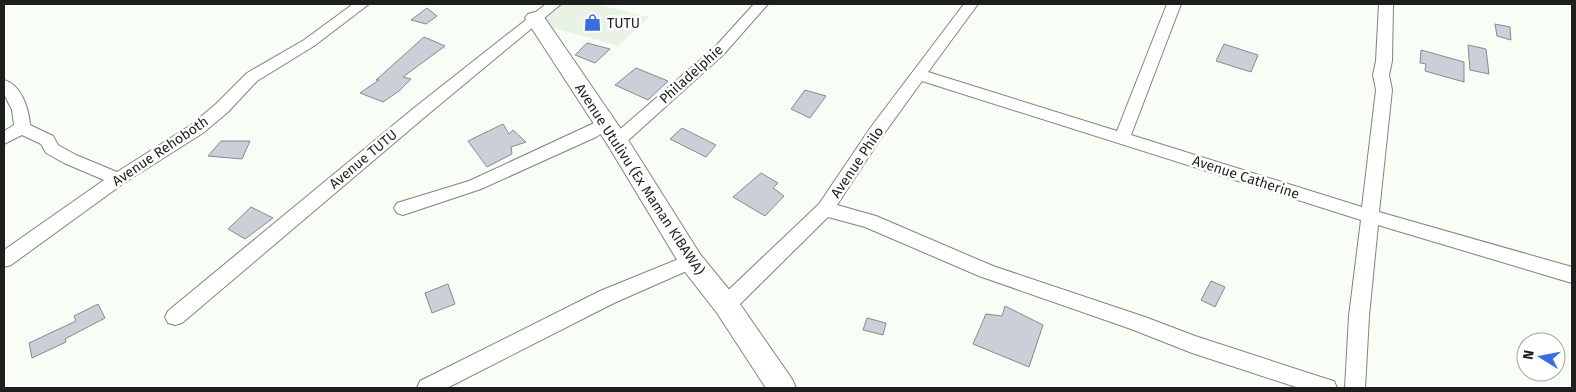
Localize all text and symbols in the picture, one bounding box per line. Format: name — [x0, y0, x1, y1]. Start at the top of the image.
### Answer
shop icon: TUTU — [583, 13, 603, 33]
place label: TUTU — [607, 15, 640, 32]
street label: Philadelphie — [656, 41, 727, 107]
street label: Avenue Utulivu (Ex Maman KIBAWA) — [571, 80, 708, 278]
street label: Avenue Rehoboth — [109, 113, 212, 190]
street label: Avenue Philo — [827, 123, 887, 201]
street label: Avenue TUTU — [326, 126, 401, 193]
street label: Avenue Catherine — [1190, 152, 1302, 203]
north arrow — [1516, 332, 1566, 382]
text: N — [1520, 349, 1538, 361]

